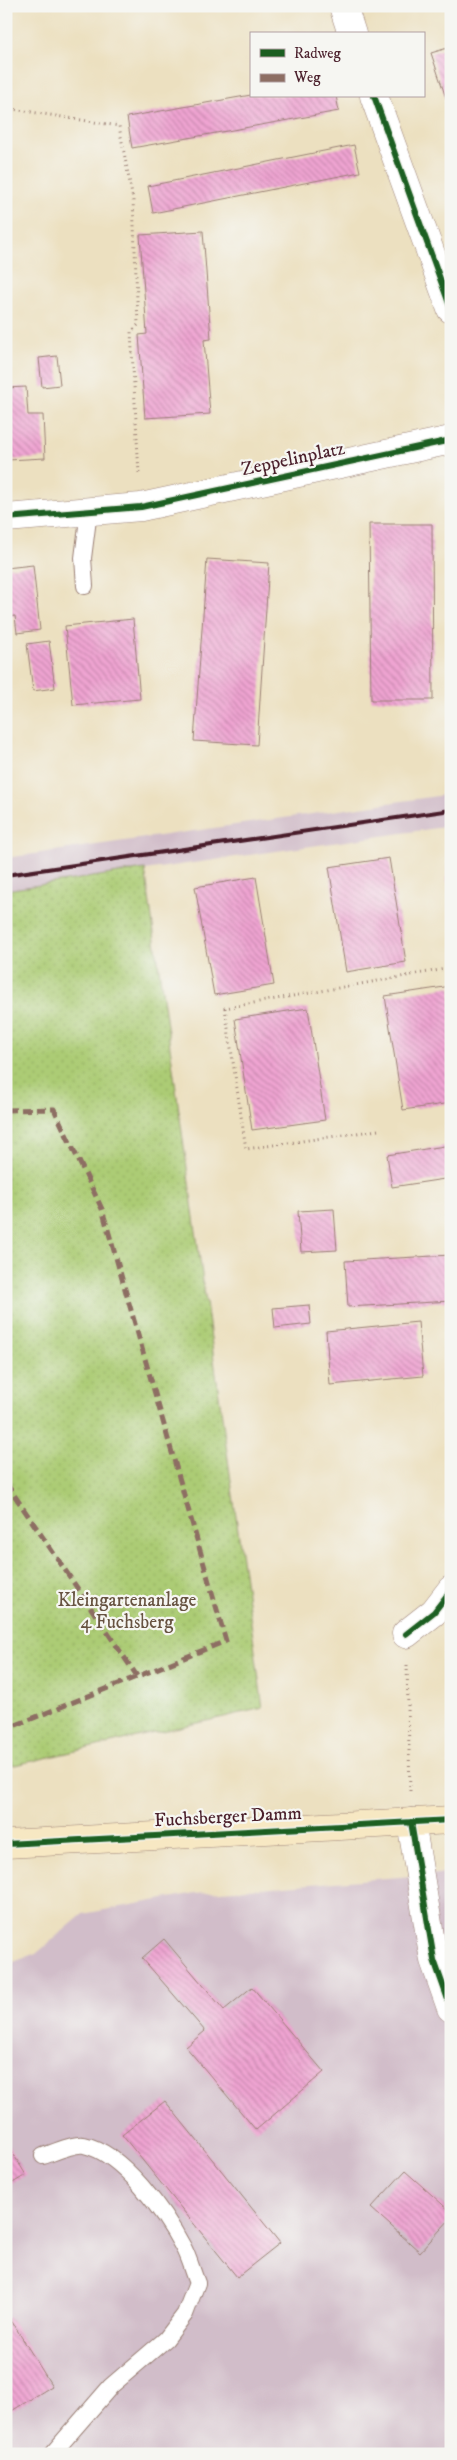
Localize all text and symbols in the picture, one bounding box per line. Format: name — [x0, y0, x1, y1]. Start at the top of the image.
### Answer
legend — [250, 32, 424, 98]
text: Radweg — [294, 44, 342, 63]
text: Weg — [293, 68, 321, 87]
street label: Zeppelinplatz — [239, 437, 347, 481]
park label: Kleingartenanlage 4 Fuchsberg — [58, 1589, 197, 1634]
street label: Fuchsberger Damm — [154, 1802, 302, 1832]

